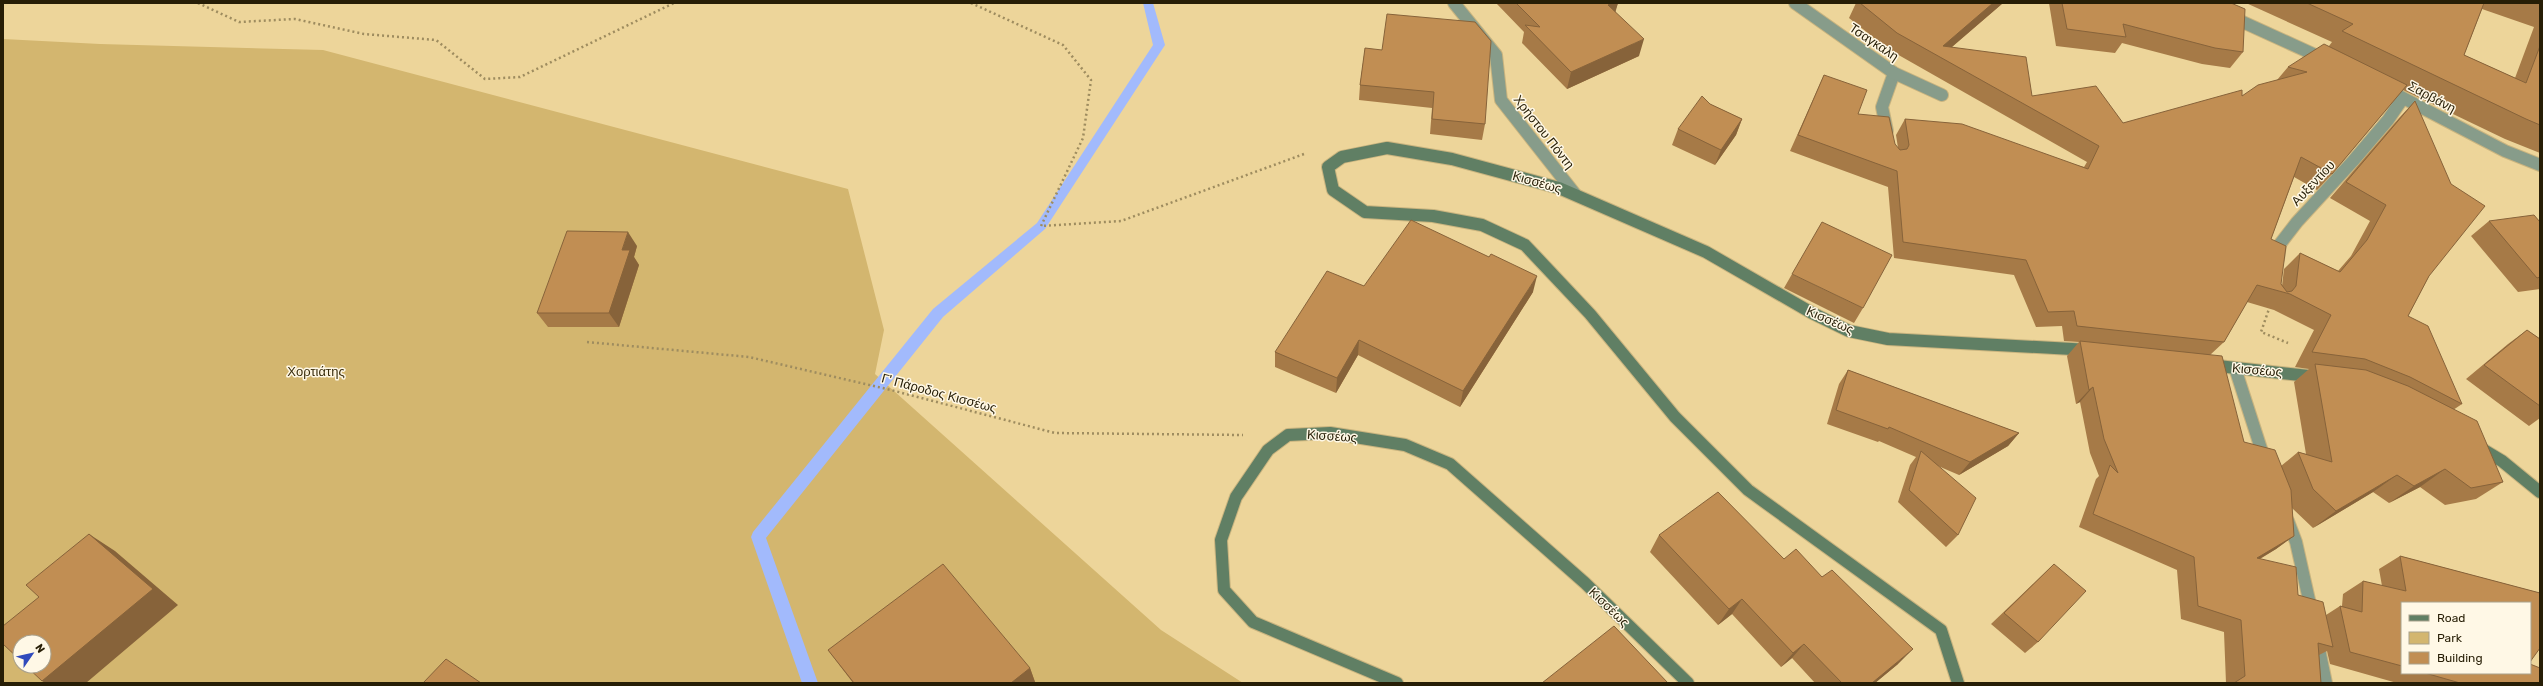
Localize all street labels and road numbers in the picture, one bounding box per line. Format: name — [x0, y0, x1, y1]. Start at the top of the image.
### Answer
street label: Τσαγκαλη — [1847, 20, 1901, 64]
street label: Σαρβάνη — [2406, 78, 2458, 116]
street label: Χρήστου Πόντη — [1511, 92, 1577, 172]
street label: Αυξεντίου — [2288, 157, 2338, 209]
street label: Κισσέως — [1511, 168, 1563, 196]
street label: Κισσέως — [1804, 303, 1856, 337]
street label: Κισσέως — [2232, 360, 2282, 380]
street label: Γ' Πάροδος Κισσέως — [880, 370, 998, 416]
street label: Κισσέως — [1307, 427, 1357, 445]
street label: Κισσέως — [1586, 584, 1632, 630]

